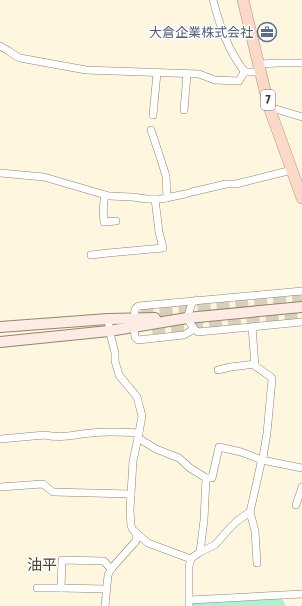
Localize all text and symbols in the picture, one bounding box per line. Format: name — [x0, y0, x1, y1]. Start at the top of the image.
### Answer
office icon: 大倉企業株式会社 — [256, 21, 278, 43]
place label: 大倉企業株式会社 — [149, 25, 253, 40]
road number: 7 — [261, 90, 275, 110]
district label: 油平 — [27, 556, 57, 574]

